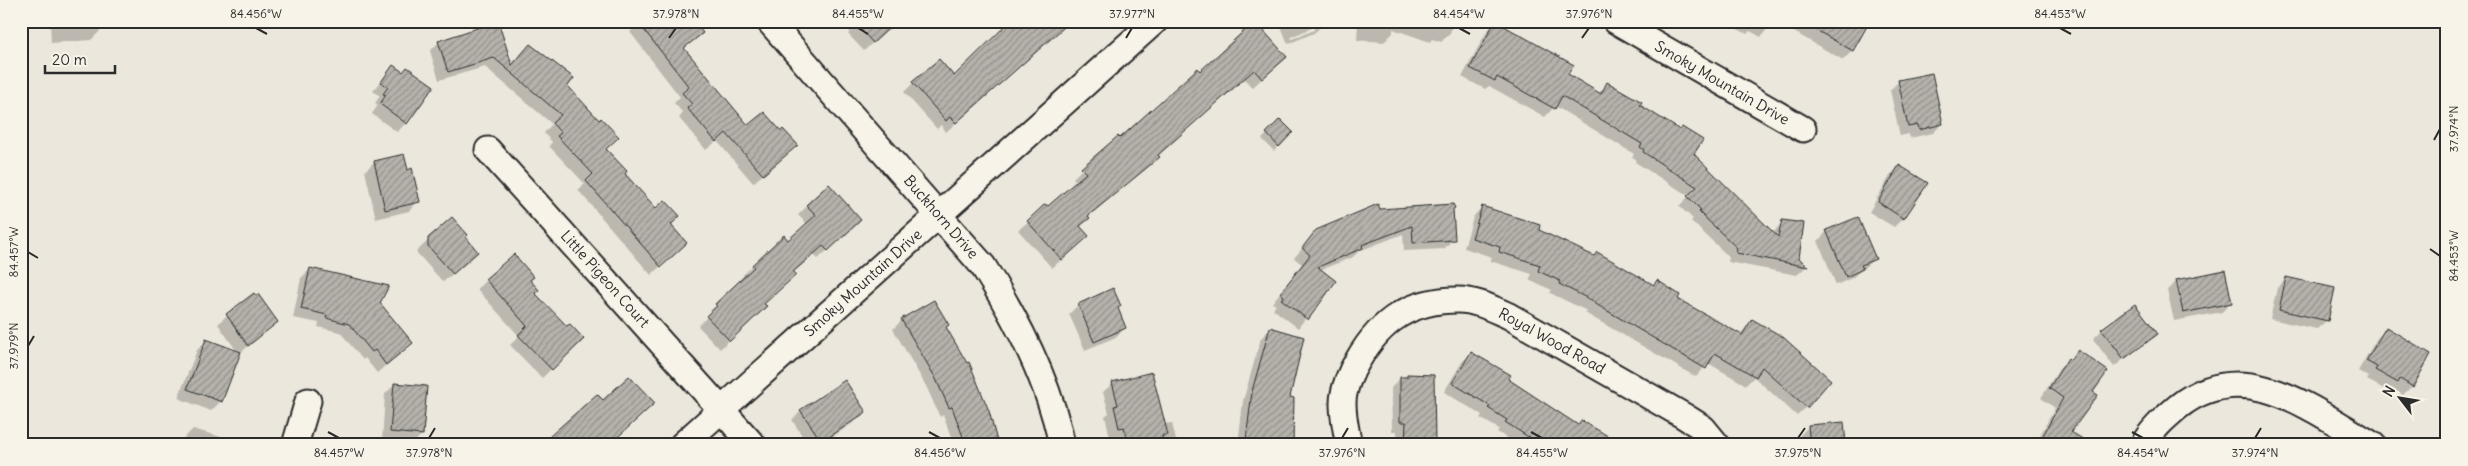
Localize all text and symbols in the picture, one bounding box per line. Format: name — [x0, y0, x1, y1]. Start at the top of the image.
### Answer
text: 84.456°W — [230, 6, 282, 21]
text: 37.978°N — [652, 6, 700, 21]
text: 84.455°W — [832, 6, 884, 21]
text: 37.977°N — [1109, 6, 1155, 21]
text: 84.454°W — [1433, 6, 1485, 21]
text: 37.976°N — [1565, 6, 1613, 21]
text: 84.453°W — [2034, 6, 2086, 21]
street label: Smoky Mountain Drive — [1652, 36, 1793, 129]
scale bar — [45, 42, 115, 74]
text: 20 m — [52, 50, 87, 69]
text: 37.974°N — [2446, 106, 2461, 152]
street label: Buckhorn Drive — [900, 171, 983, 262]
street label: Smoky Mountain Drive — [800, 225, 926, 341]
street label: Little Pigeon Court — [557, 226, 654, 331]
text: 84.457°W — [6, 227, 21, 277]
text: 84.453°W — [2446, 230, 2461, 282]
street label: Royal Wood Road — [1495, 303, 1609, 378]
text: 37.979°N — [6, 322, 21, 370]
north arrow — [2376, 374, 2426, 424]
text: N — [2379, 383, 2399, 400]
text: 84.457°W — [314, 445, 364, 460]
text: 37.978°N — [405, 445, 453, 460]
text: 84.456°W — [914, 445, 966, 460]
text: 37.976°N — [1318, 445, 1366, 460]
text: 84.455°W — [1516, 445, 1568, 460]
text: 37.975°N — [1774, 445, 1822, 460]
text: 84.454°W — [2117, 445, 2169, 460]
text: 37.974°N — [2232, 445, 2278, 460]

